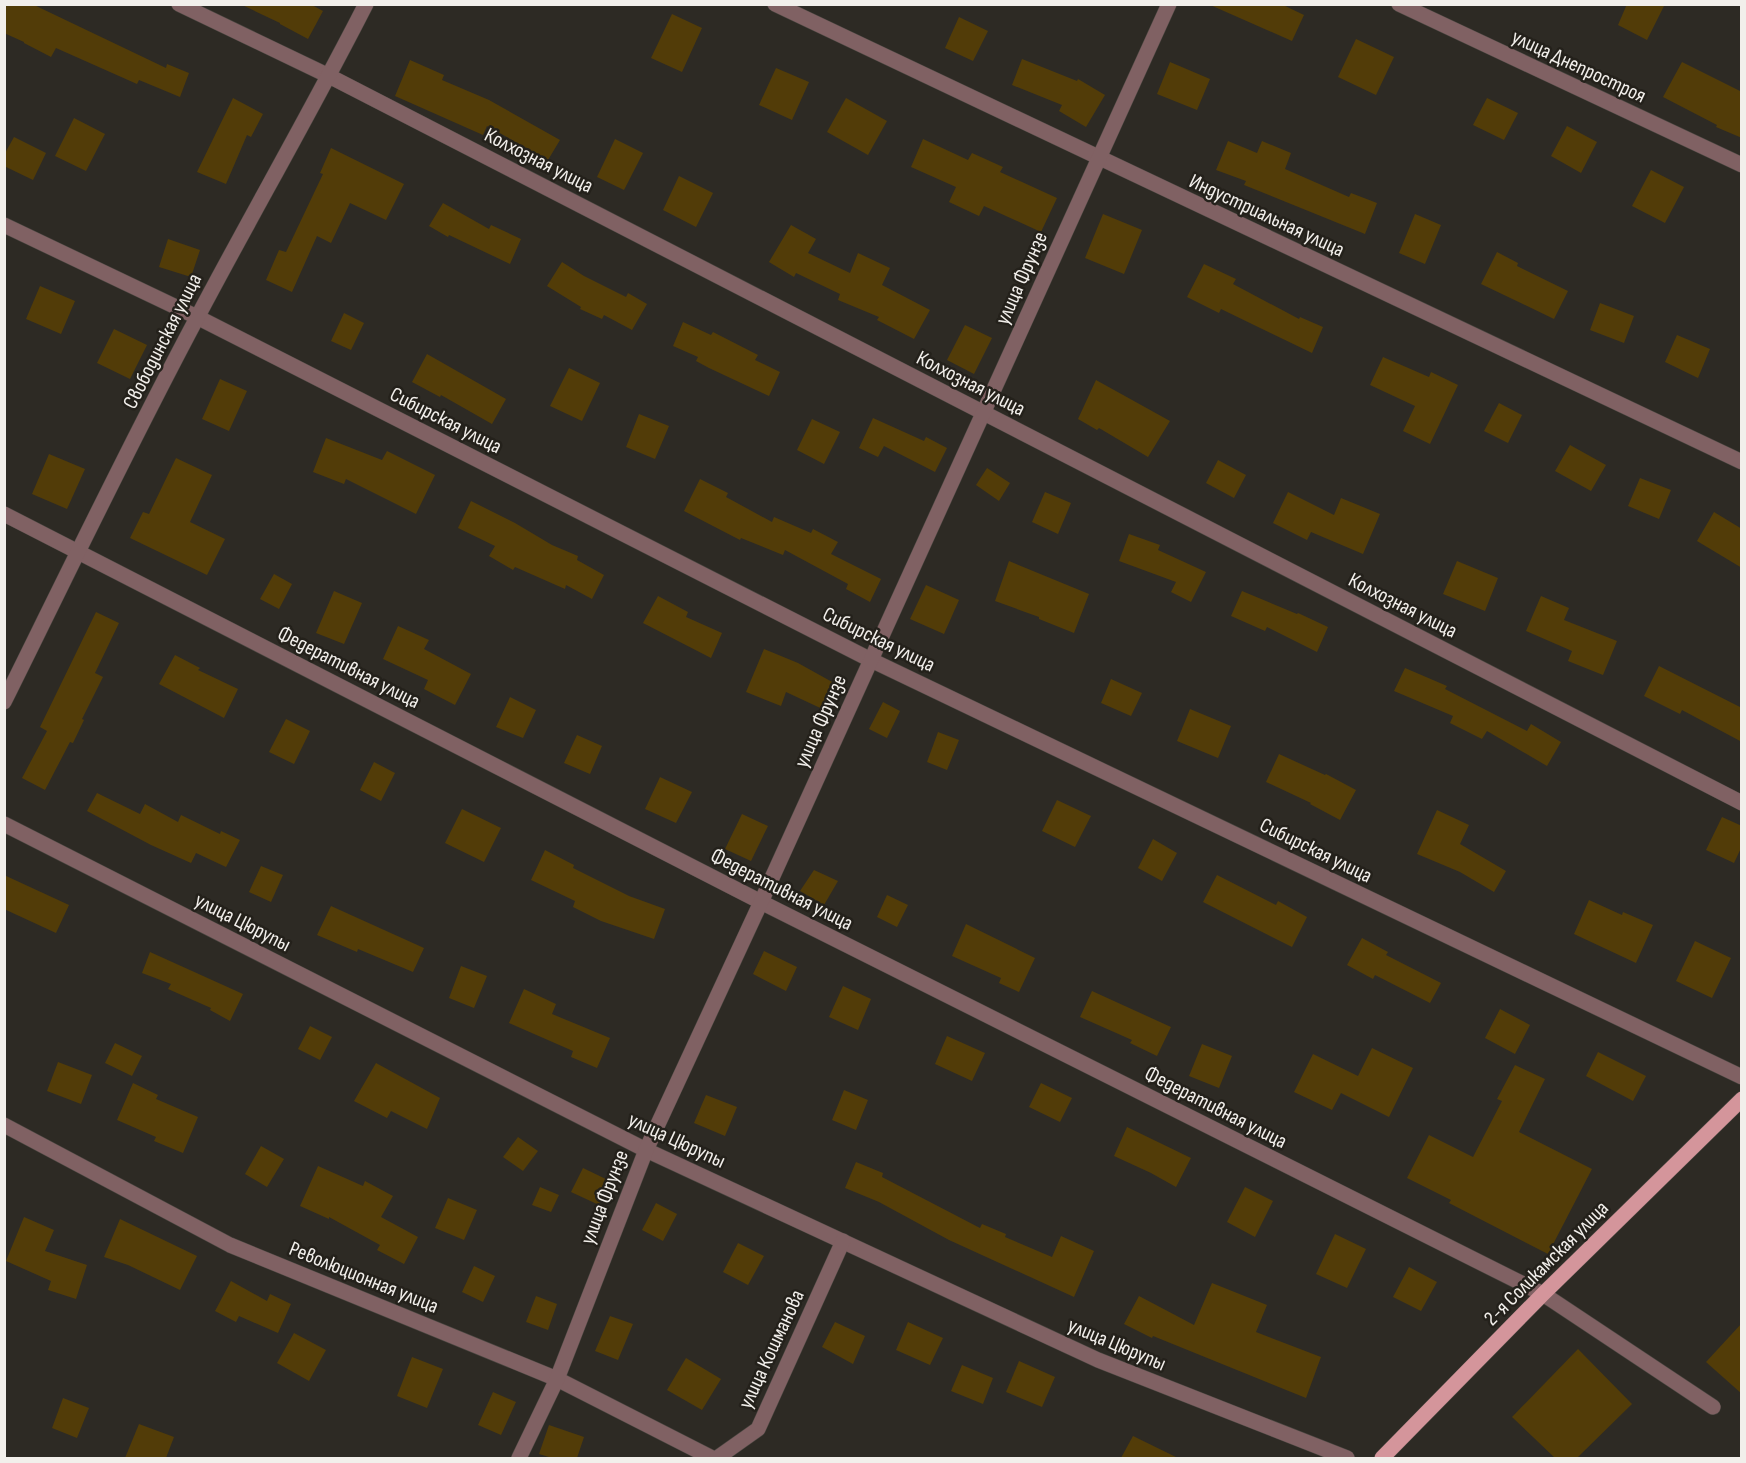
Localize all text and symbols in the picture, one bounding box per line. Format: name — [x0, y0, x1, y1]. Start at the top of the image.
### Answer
street label: улица Днепростроя — [1508, 24, 1650, 109]
street label: Колхозная улица — [480, 122, 597, 199]
street label: Индустриальная улица — [1185, 169, 1348, 262]
street label: улица Фрунзе — [990, 228, 1053, 329]
street label: Свободинская улица — [118, 270, 207, 413]
street label: Колхозная улица — [912, 345, 1029, 422]
street label: Сибирская улица — [386, 382, 506, 459]
street label: Колхозная улица — [1344, 567, 1461, 644]
street label: Сибирская улица — [818, 601, 939, 677]
street label: Федеративная улица — [274, 621, 424, 714]
street label: улица Фрунзе — [789, 671, 852, 772]
street label: Сибирская улица — [1255, 812, 1376, 888]
street label: Федеративная улица — [707, 843, 857, 936]
street label: улица Цюрупы — [191, 888, 295, 957]
street label: Федеративная улица — [1141, 1061, 1291, 1154]
street label: улица Цюрупы — [624, 1107, 729, 1174]
street label: улица Фрунзе — [575, 1146, 634, 1248]
street label: 2-я Соликамская улица — [1479, 1196, 1614, 1331]
street label: Революционная улица — [286, 1236, 442, 1319]
street label: улица Кошманова — [733, 1286, 810, 1413]
street label: улица Цюрупы — [1064, 1313, 1170, 1376]

